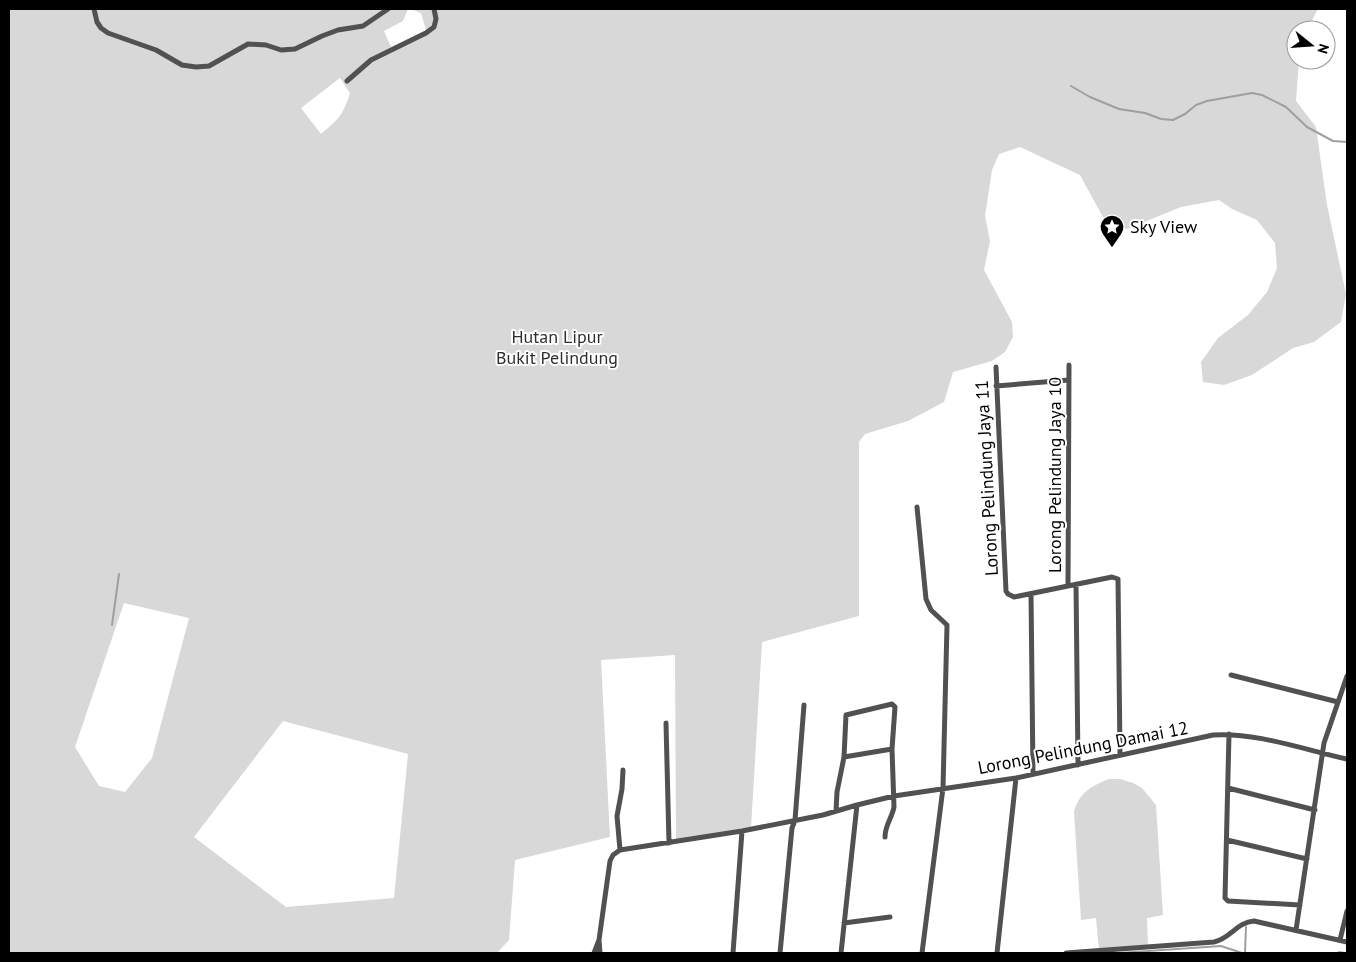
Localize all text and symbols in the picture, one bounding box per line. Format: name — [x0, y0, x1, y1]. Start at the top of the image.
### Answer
north arrow — [1286, 20, 1336, 70]
text: N — [1313, 42, 1333, 56]
place icon: Sky View — [1099, 214, 1125, 248]
place label: Sky View — [1130, 215, 1198, 238]
park label: Hutan Lipur Bukit Pelindung — [496, 325, 618, 369]
street label: Lorong Pelindung Jaya 10 — [1043, 377, 1066, 573]
street label: Lorong Pelindung Jaya 11 — [970, 380, 1003, 577]
street label: Lorong Pelindung Damai 12 — [976, 716, 1190, 779]

